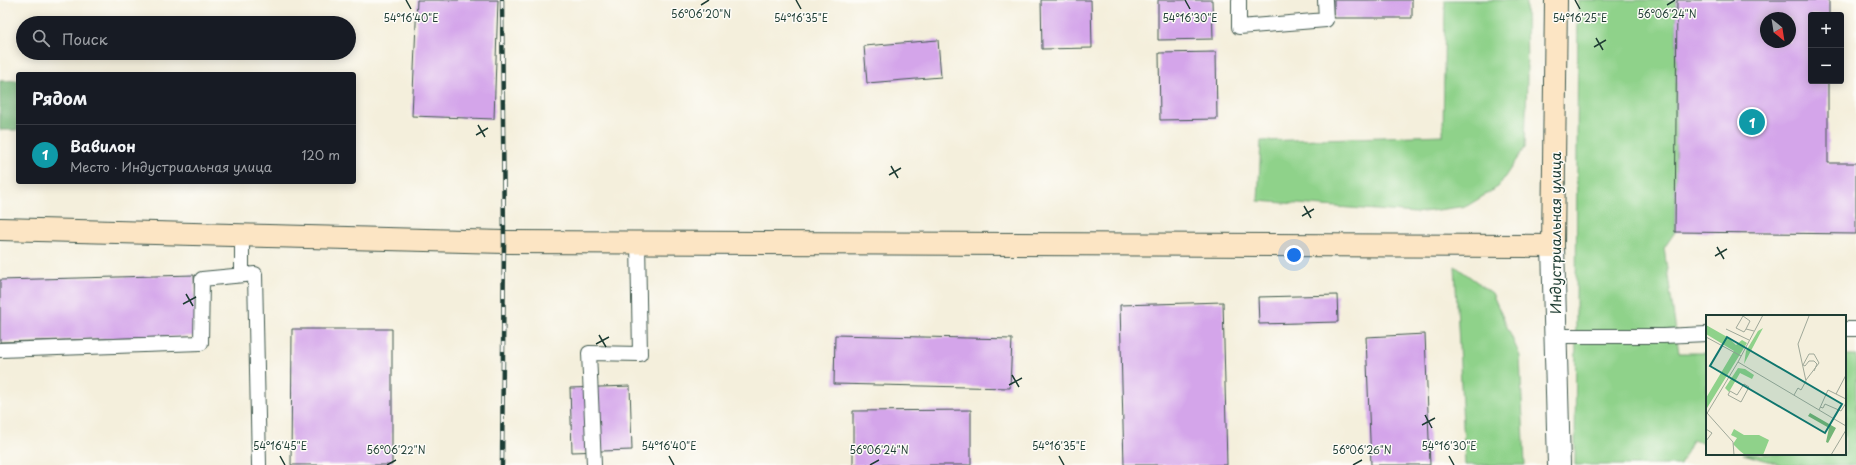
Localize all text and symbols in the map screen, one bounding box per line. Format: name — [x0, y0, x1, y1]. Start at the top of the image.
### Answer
text: 56°06'20"N — [671, 6, 731, 21]
text: 56°06'24"N — [1637, 6, 1697, 21]
text: 54°16'40"E — [384, 10, 438, 25]
text: 54°16'35"E — [774, 10, 828, 25]
text: 54°16'30"E — [1162, 10, 1218, 25]
text: 54°16'25"E — [1553, 10, 1607, 25]
north arrow — [1760, 12, 1796, 48]
map controls — [1808, 12, 1844, 84]
button: + — [1808, 12, 1844, 48]
search box — [16, 16, 356, 60]
icon: search — [30, 27, 52, 49]
text: Поиск — [62, 27, 108, 50]
button: − — [1808, 48, 1844, 84]
text: Рядом — [32, 85, 87, 111]
pin: 1 — [1739, 107, 1765, 137]
text: Вавилон — [70, 134, 136, 157]
text: 1 — [42, 145, 48, 164]
text: 120 m — [301, 145, 340, 164]
street label: Индустриальная улица — [1545, 152, 1566, 314]
text: Место · Индустриальная улица — [70, 157, 272, 176]
your location — [1284, 245, 1304, 265]
inset map — [1706, 315, 1846, 455]
text: 54°16'45"E — [253, 438, 307, 453]
text: 54°16'40"E — [642, 438, 696, 453]
text: 54°16'35"E — [1032, 438, 1086, 453]
text: 54°16'30"E — [1421, 438, 1477, 453]
text: 56°06'22"N — [366, 442, 426, 457]
text: 56°06'24"N — [849, 442, 909, 457]
text: 56°06'26"N — [1332, 442, 1392, 457]

